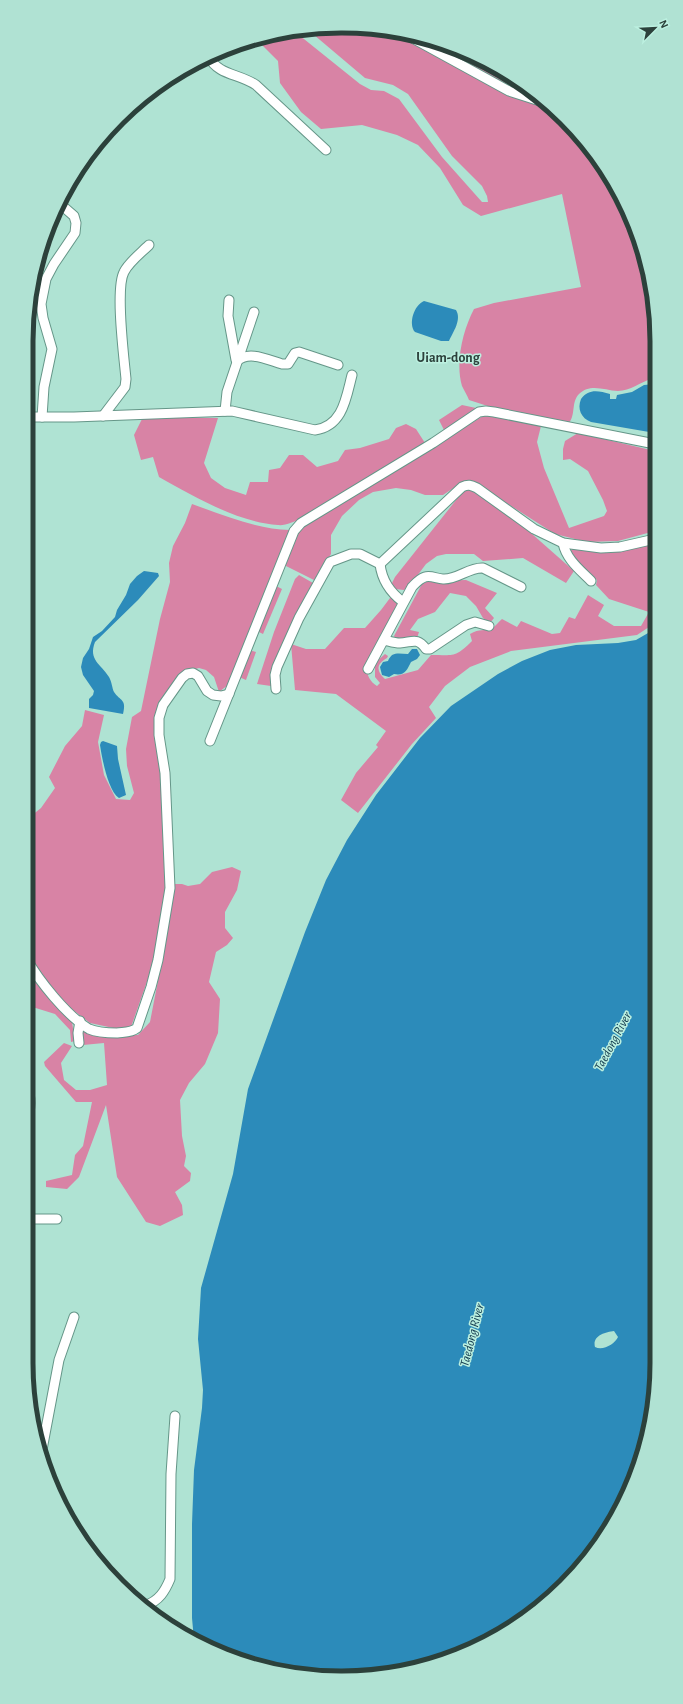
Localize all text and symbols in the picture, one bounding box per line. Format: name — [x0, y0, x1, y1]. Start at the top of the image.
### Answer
north arrow — [635, 8, 675, 48]
text: N — [657, 18, 670, 30]
district label: Uiam-dong — [416, 351, 481, 365]
water label: Taedong River — [592, 1009, 635, 1073]
water label: Taedong River — [458, 1302, 487, 1368]

